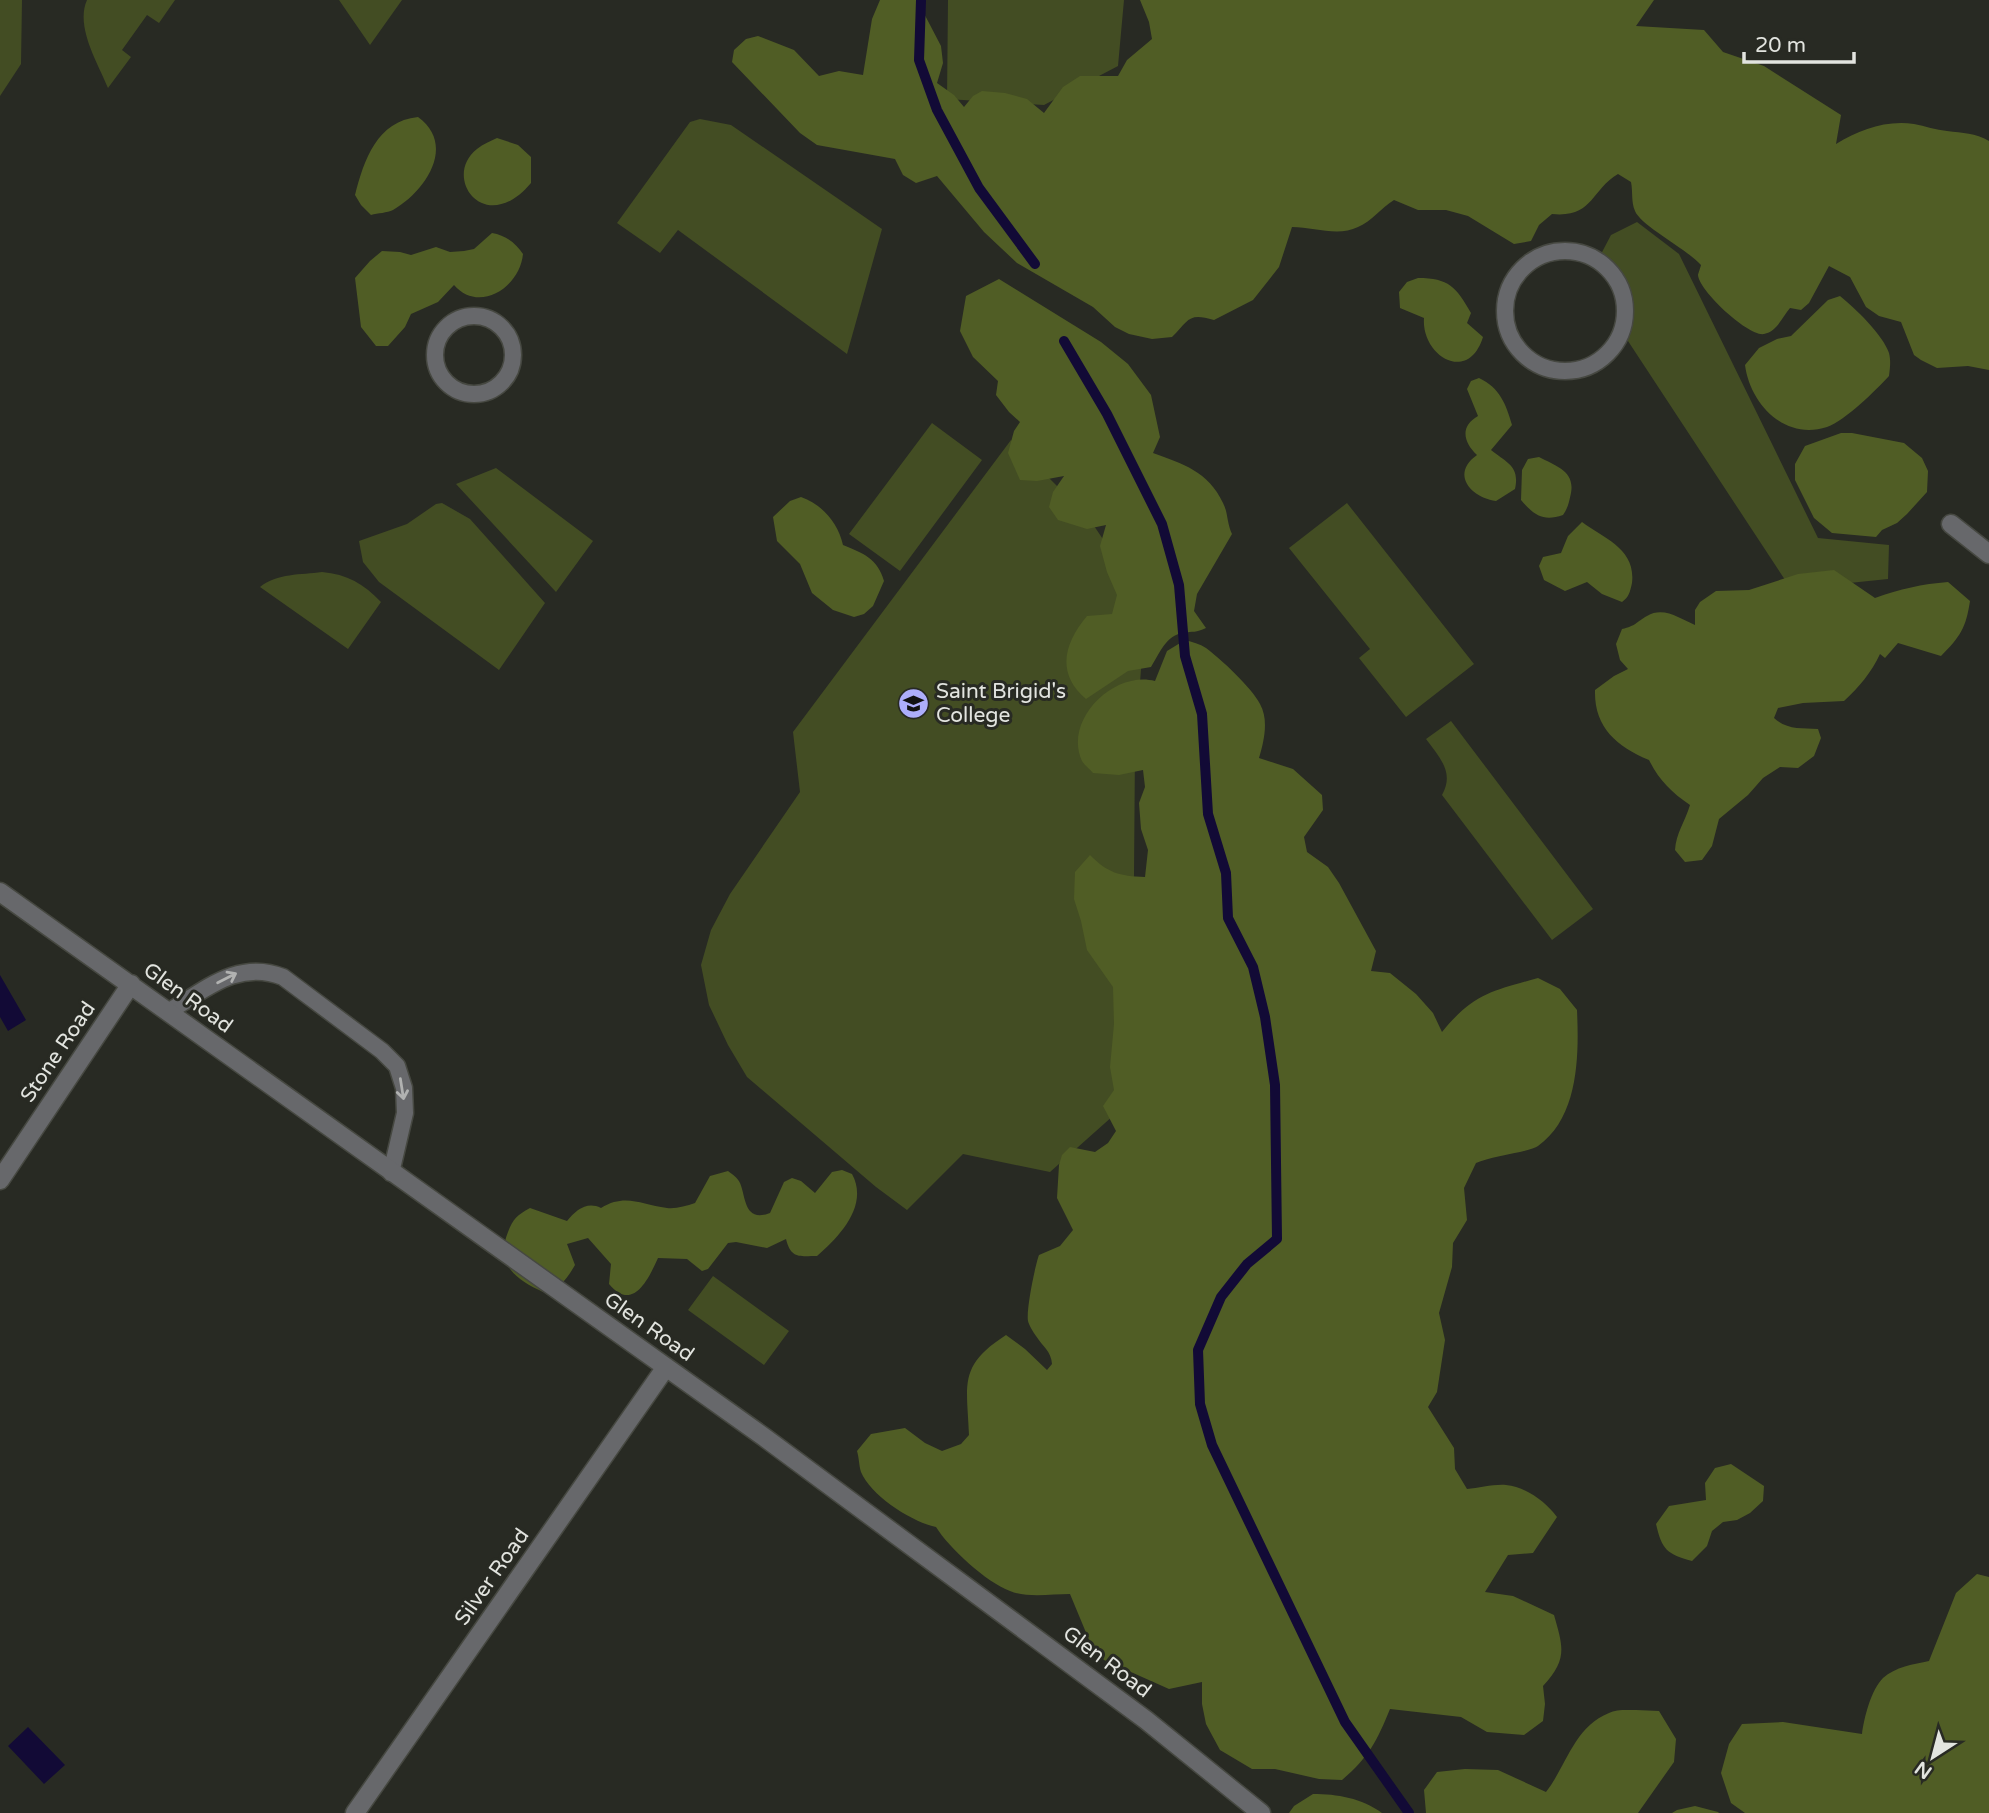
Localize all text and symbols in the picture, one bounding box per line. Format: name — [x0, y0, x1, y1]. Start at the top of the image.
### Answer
scale bar — [1744, 21, 1854, 65]
text: 20 m — [1755, 33, 1806, 58]
place label: Saint Brigid's College — [936, 679, 1066, 728]
school or university icon: Saint Brigid's College — [896, 686, 930, 720]
street label: Glen Road — [139, 957, 237, 1039]
one-way arrow — [216, 970, 237, 984]
street label: Stone Road — [15, 997, 101, 1107]
one-way arrow — [396, 1077, 409, 1100]
street label: Glen Road — [599, 1287, 699, 1367]
street label: Silver Road — [450, 1524, 534, 1630]
street label: Glen Road — [1058, 1621, 1156, 1703]
north arrow — [1898, 1722, 1968, 1792]
text: N — [1911, 1757, 1936, 1783]

